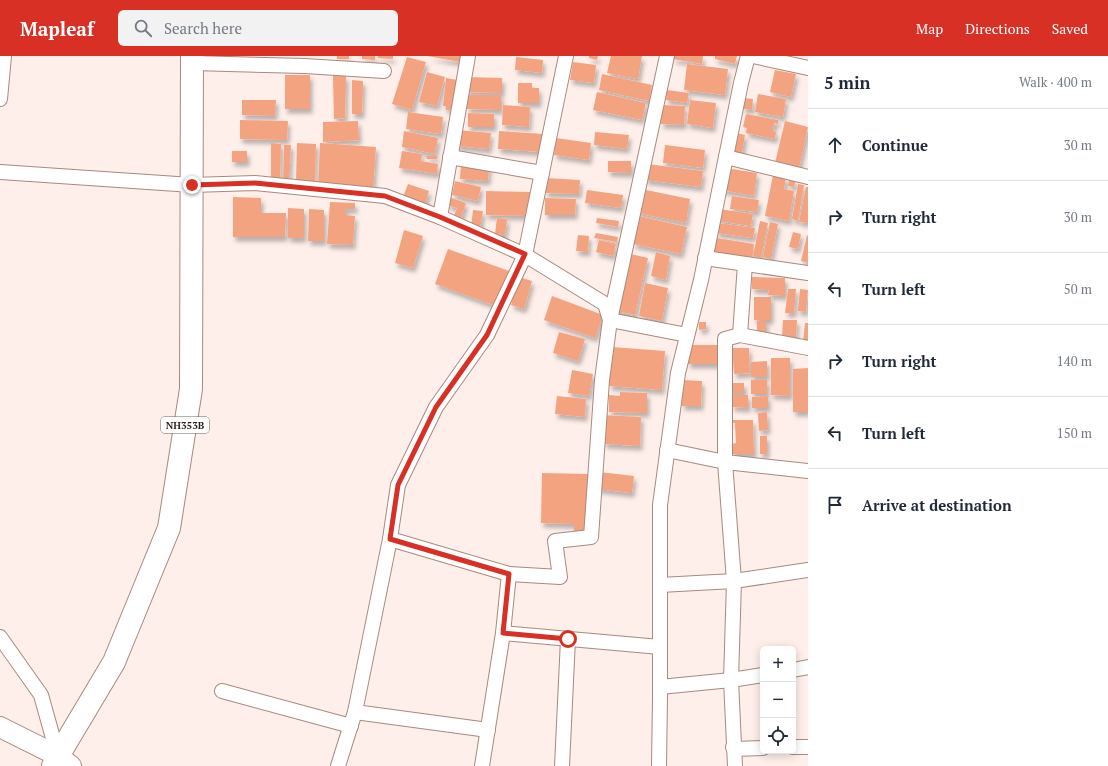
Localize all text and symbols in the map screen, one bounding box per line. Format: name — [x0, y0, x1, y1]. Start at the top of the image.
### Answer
search box — [118, 10, 398, 46]
text: Mapleaf — [20, 16, 94, 41]
icon: search — [132, 17, 154, 39]
text: Search here — [164, 18, 242, 38]
text: Map — [916, 19, 943, 38]
text: Directions — [965, 19, 1030, 38]
text: Saved — [1052, 19, 1088, 38]
text: 5 min — [824, 71, 871, 94]
text: Walk · 400 m — [1019, 73, 1092, 91]
icon: ahead — [824, 134, 846, 156]
text: Continue — [862, 135, 928, 155]
text: 30 m — [1064, 136, 1092, 154]
route end — [183, 176, 201, 194]
icon: right — [824, 206, 846, 228]
text: Turn right — [862, 207, 937, 227]
text: 30 m — [1064, 208, 1092, 226]
icon: left — [824, 278, 846, 300]
text: Turn left — [862, 279, 926, 299]
text: 50 m — [1064, 280, 1092, 298]
icon: right — [824, 350, 846, 372]
text: Turn right — [862, 351, 937, 371]
text: 140 m — [1057, 352, 1092, 370]
road number: NH353B — [161, 417, 209, 433]
icon: left — [824, 422, 846, 444]
text: Turn left — [862, 423, 926, 443]
text: 150 m — [1057, 424, 1092, 442]
icon: arrive — [824, 494, 846, 516]
text: Arrive at destination — [862, 495, 1012, 515]
route start — [559, 630, 577, 648]
map controls — [760, 646, 796, 754]
button: + — [760, 646, 796, 682]
button: − — [760, 682, 796, 718]
button: locate — [760, 718, 796, 754]

